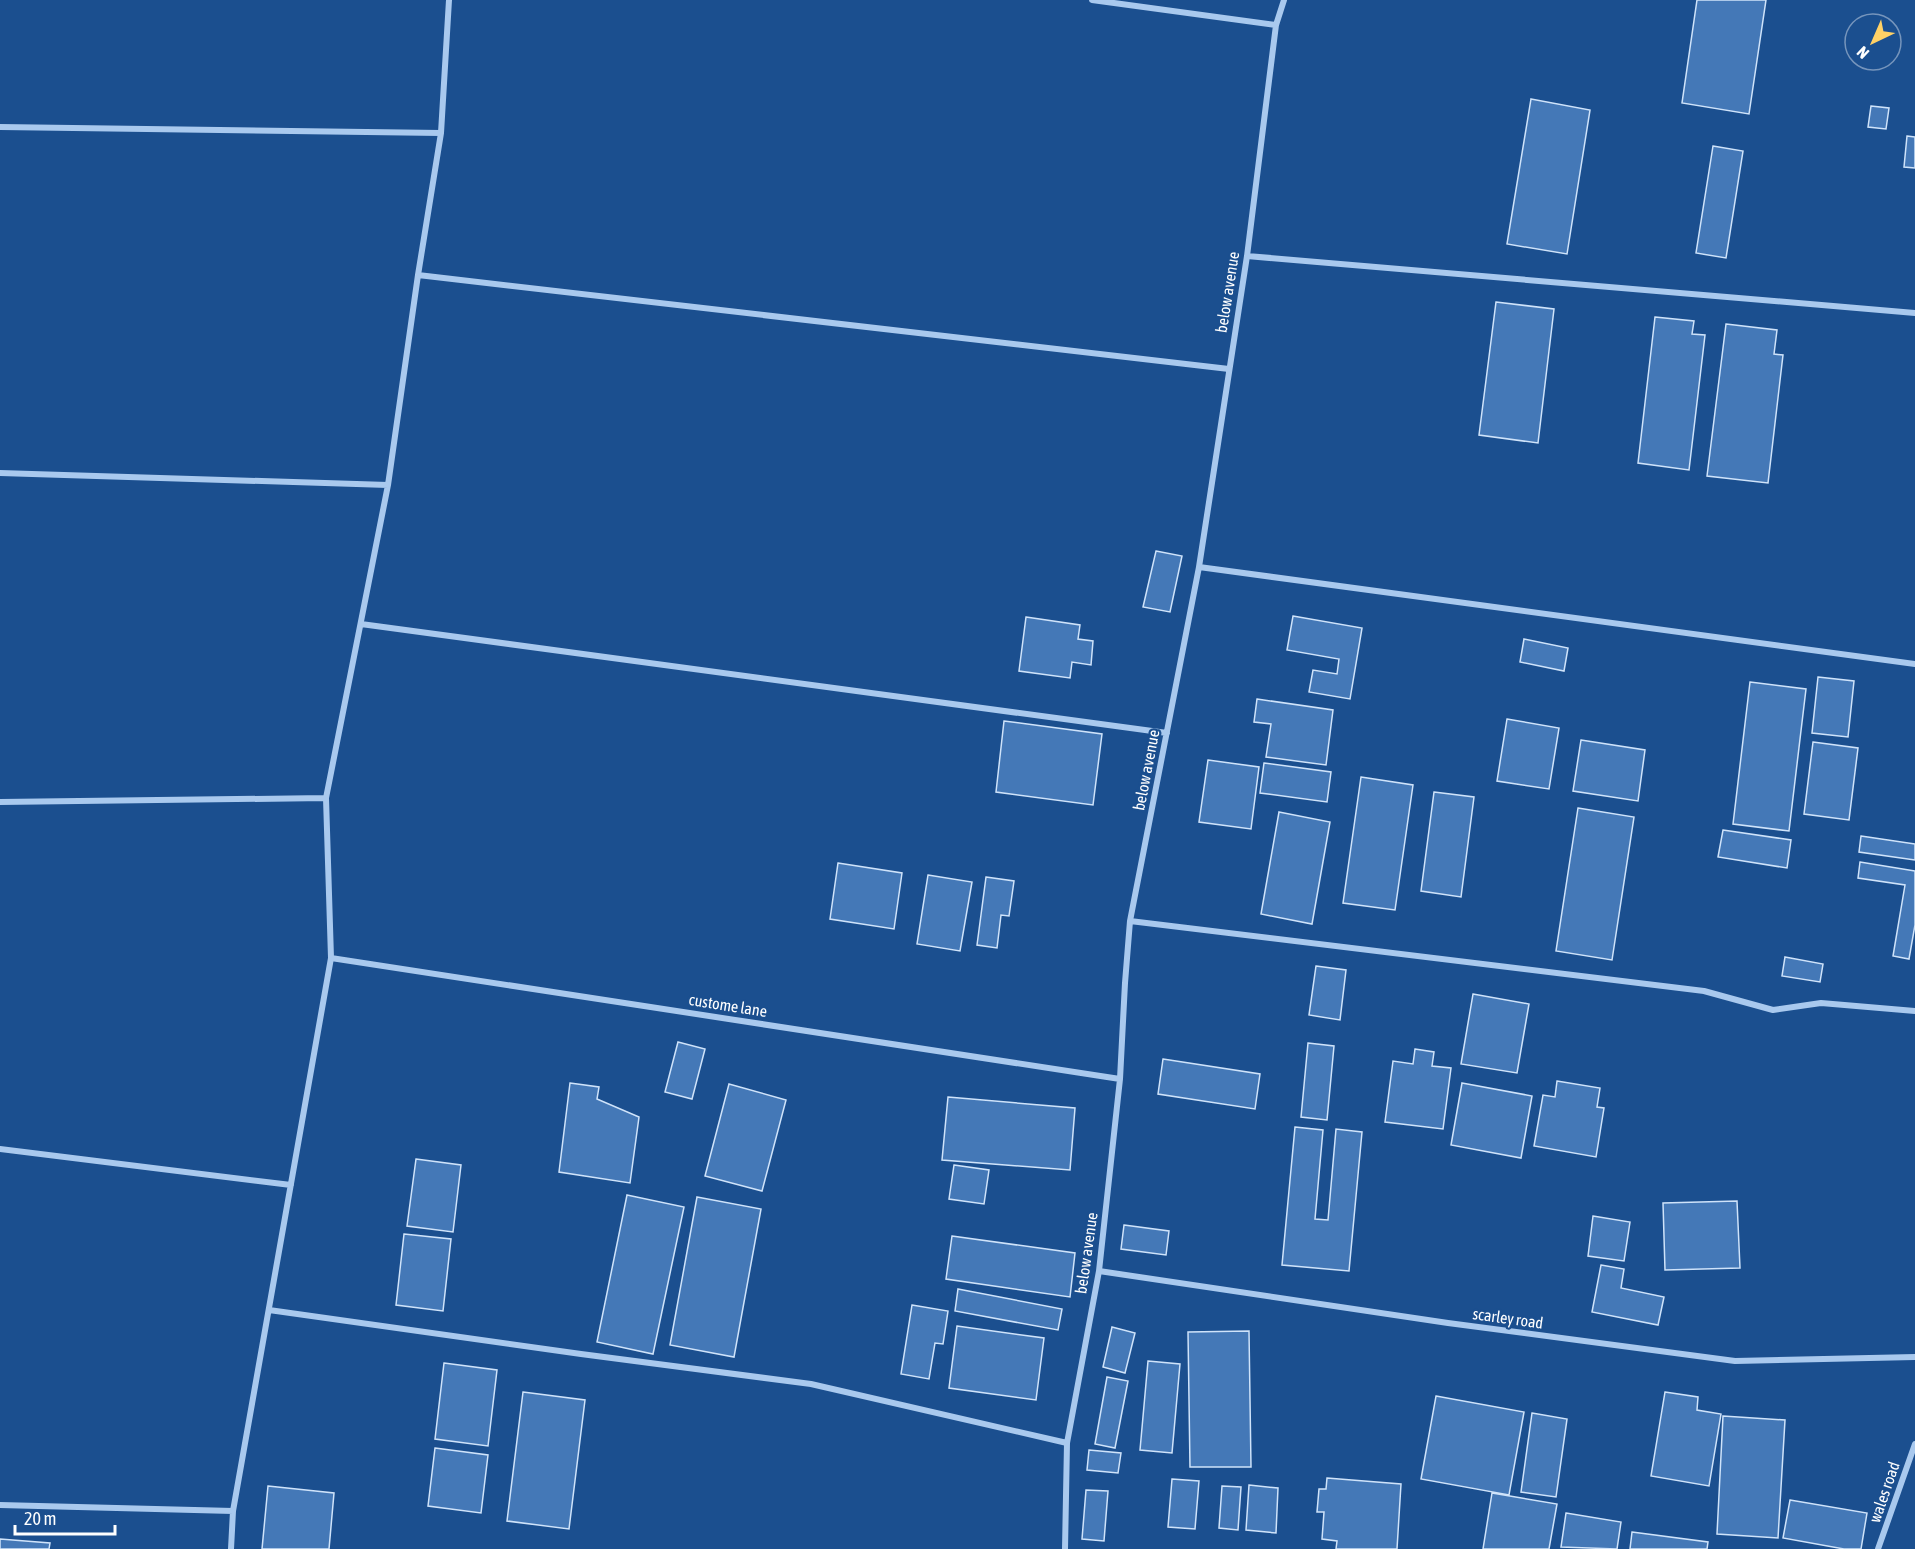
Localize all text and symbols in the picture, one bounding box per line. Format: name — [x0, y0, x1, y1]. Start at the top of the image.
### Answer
north arrow — [1843, 12, 1903, 72]
text: N — [1853, 43, 1872, 63]
street label: below avenue — [1212, 250, 1242, 334]
street label: below avenue — [1129, 728, 1163, 812]
street label: custome lane — [688, 990, 768, 1020]
street label: below avenue — [1071, 1211, 1101, 1295]
street label: scarley road — [1471, 1304, 1544, 1333]
street label: wales road — [1865, 1459, 1903, 1525]
scale bar — [15, 1498, 116, 1536]
text: 20 m — [24, 1508, 56, 1529]

